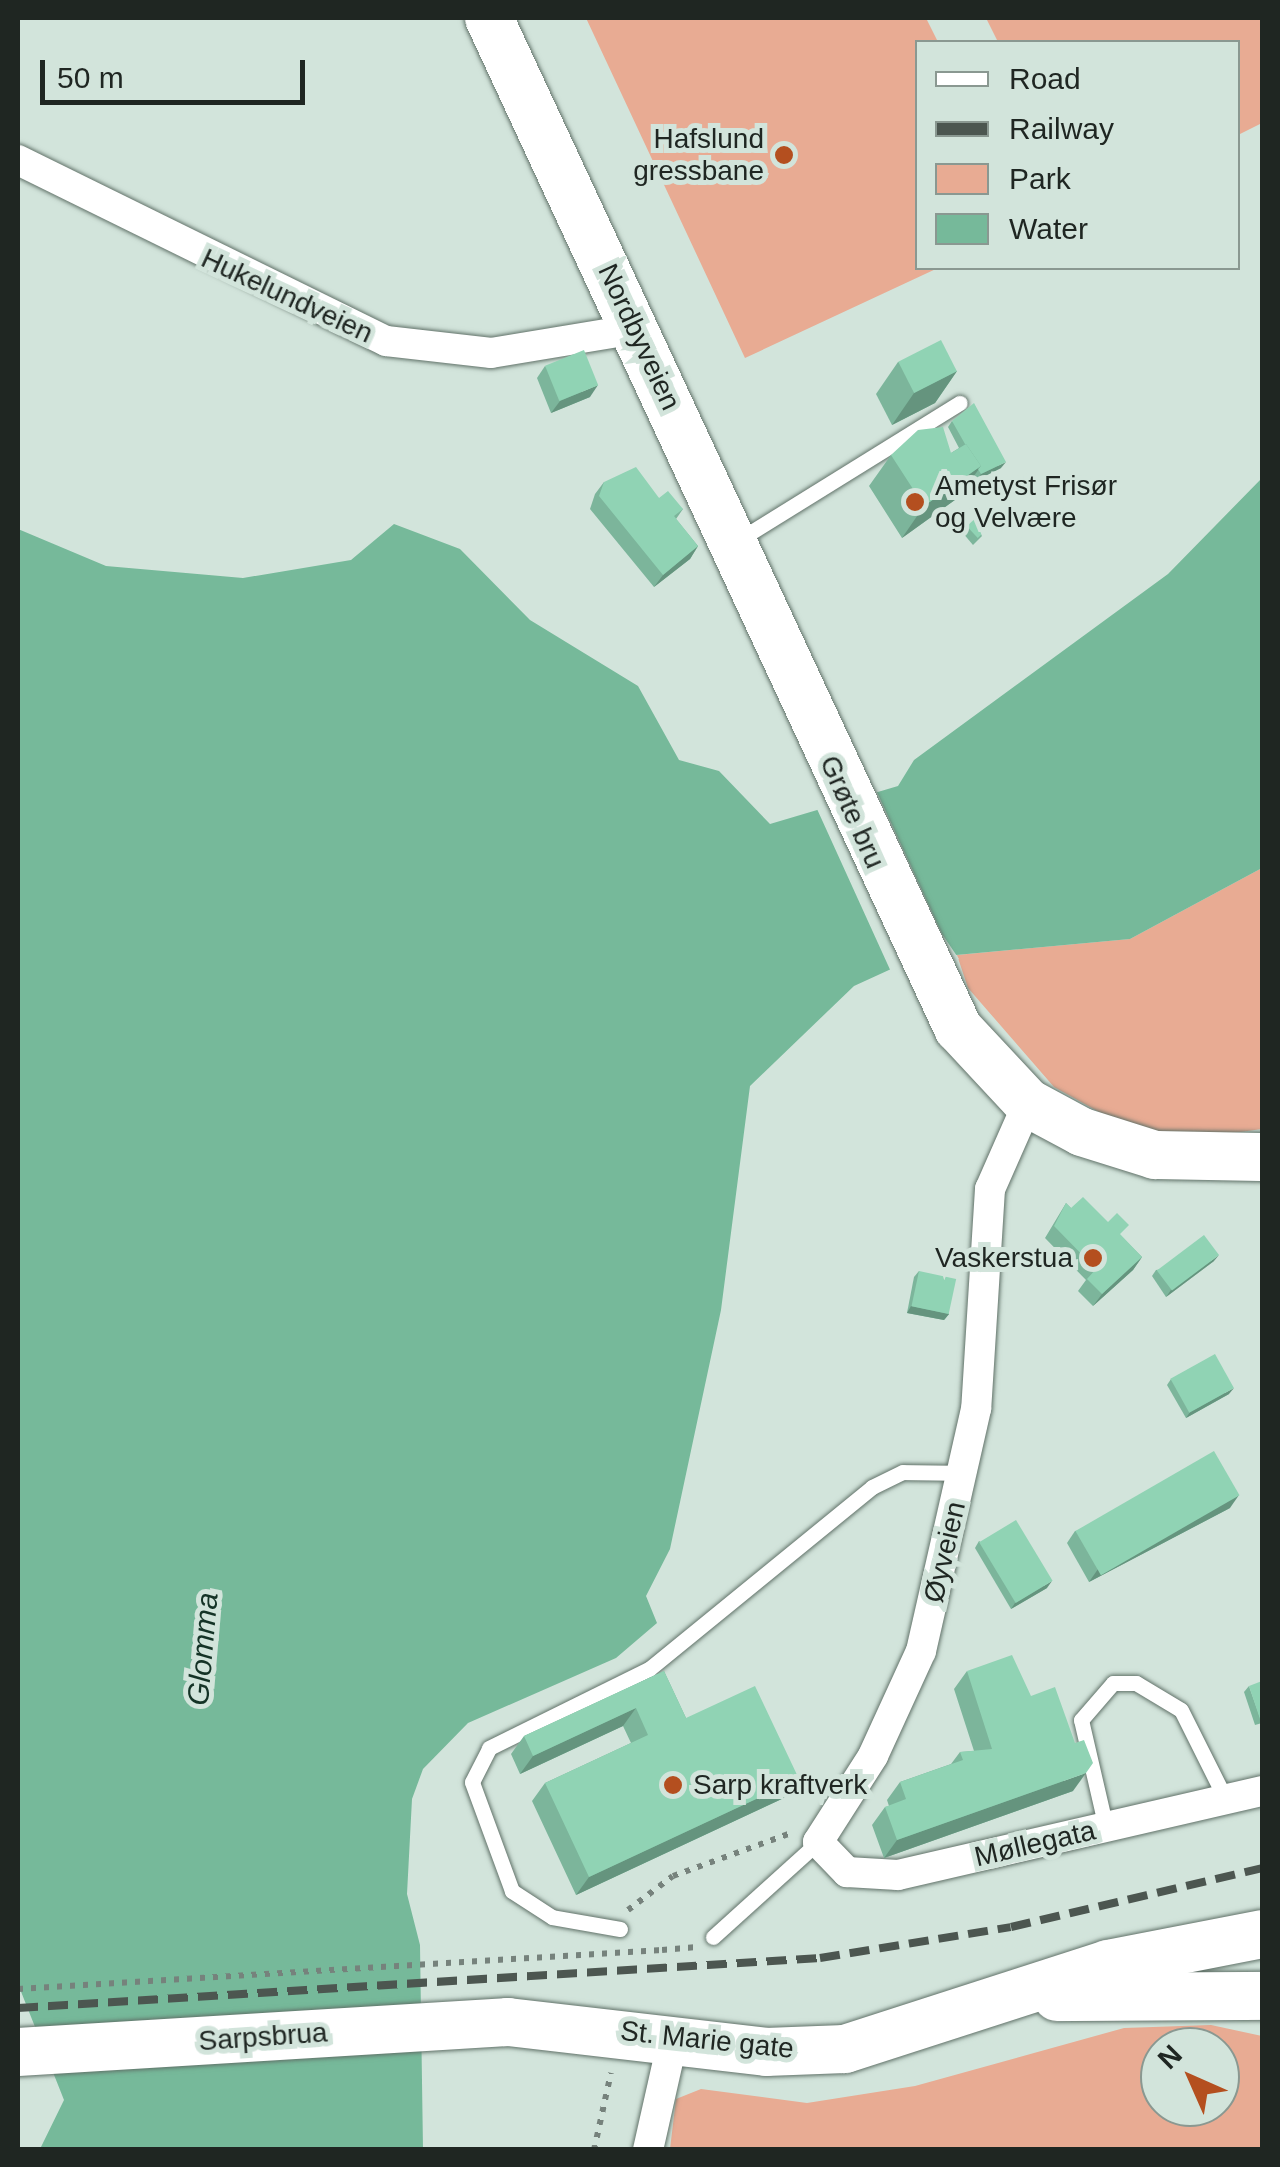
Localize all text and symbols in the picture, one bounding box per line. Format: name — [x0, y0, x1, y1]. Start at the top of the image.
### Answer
scale bar — [45, 40, 310, 102]
legend — [915, 40, 1240, 270]
text: 50 m — [57, 61, 124, 94]
text: Road — [1009, 62, 1081, 95]
text: Railway — [1009, 112, 1114, 145]
place label: Hafslund gressbane — [633, 122, 764, 188]
marker: Hafslund gressbane — [773, 144, 795, 166]
text: Park — [1009, 162, 1071, 195]
text: Water — [1009, 212, 1088, 245]
street label: Hukelundveien — [196, 242, 378, 350]
street label: Nordbyveien — [591, 259, 687, 415]
place label: Ametyst Frisør og Velvære — [935, 469, 1117, 535]
marker: Ametyst Frisør og Velvære — [904, 491, 926, 513]
street label: Grøte bru — [812, 750, 892, 874]
place label: Vaskerstua — [935, 1241, 1073, 1275]
marker: Vaskerstua — [1082, 1247, 1104, 1269]
street label: Øyveien — [917, 1498, 973, 1606]
water label: Glomma — [180, 1591, 226, 1707]
place label: Sarp kraftverk — [693, 1768, 867, 1802]
marker: Sarp kraftverk — [662, 1774, 684, 1796]
street label: Møllegata — [971, 1814, 1099, 1874]
street label: St. Marie gate — [619, 2014, 795, 2066]
street label: Sarpsbrua — [197, 2016, 329, 2058]
north arrow — [1140, 2027, 1240, 2127]
text: N — [1152, 2039, 1188, 2075]

